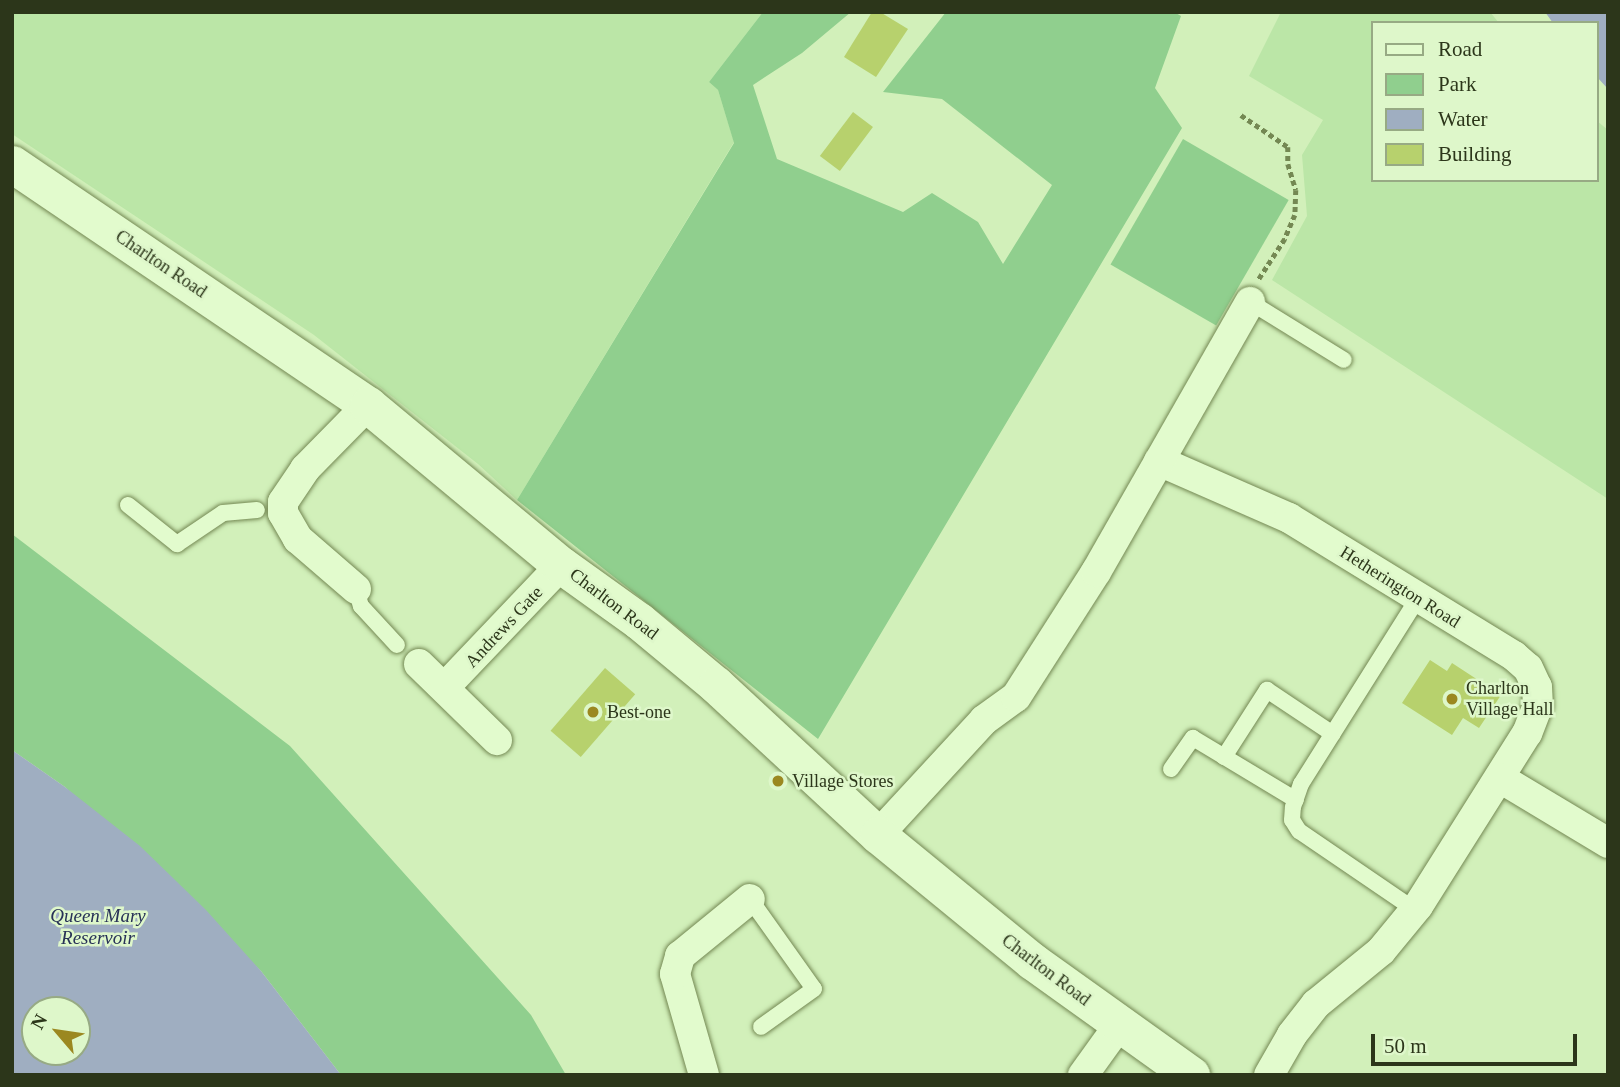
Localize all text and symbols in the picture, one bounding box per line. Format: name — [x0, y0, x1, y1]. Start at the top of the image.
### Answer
legend — [1372, 21, 1599, 182]
text: Road — [1438, 37, 1482, 61]
text: Park — [1438, 72, 1477, 96]
text: Water — [1438, 107, 1488, 131]
text: Building — [1438, 142, 1512, 166]
street label: Charlton Road — [111, 226, 211, 302]
street label: Hetherington Road — [1336, 541, 1464, 633]
street label: Charlton Road — [565, 564, 663, 644]
street label: Andrews Gate — [461, 582, 547, 672]
place label: Charlton Village Hall — [1466, 678, 1553, 720]
marker: Charlton Village Hall — [1444, 691, 1460, 707]
place label: Best-one — [607, 701, 671, 723]
marker: Best-one — [585, 704, 601, 720]
place label: Village Stores — [792, 770, 893, 792]
marker: Village Stores — [770, 773, 786, 789]
water label: Queen Mary Reservoir — [50, 905, 146, 949]
street label: Charlton Road — [997, 930, 1095, 1010]
north arrow — [21, 996, 91, 1066]
text: N — [26, 1010, 51, 1033]
scale bar — [1375, 1020, 1582, 1064]
text: 50 m — [1384, 1034, 1427, 1058]

